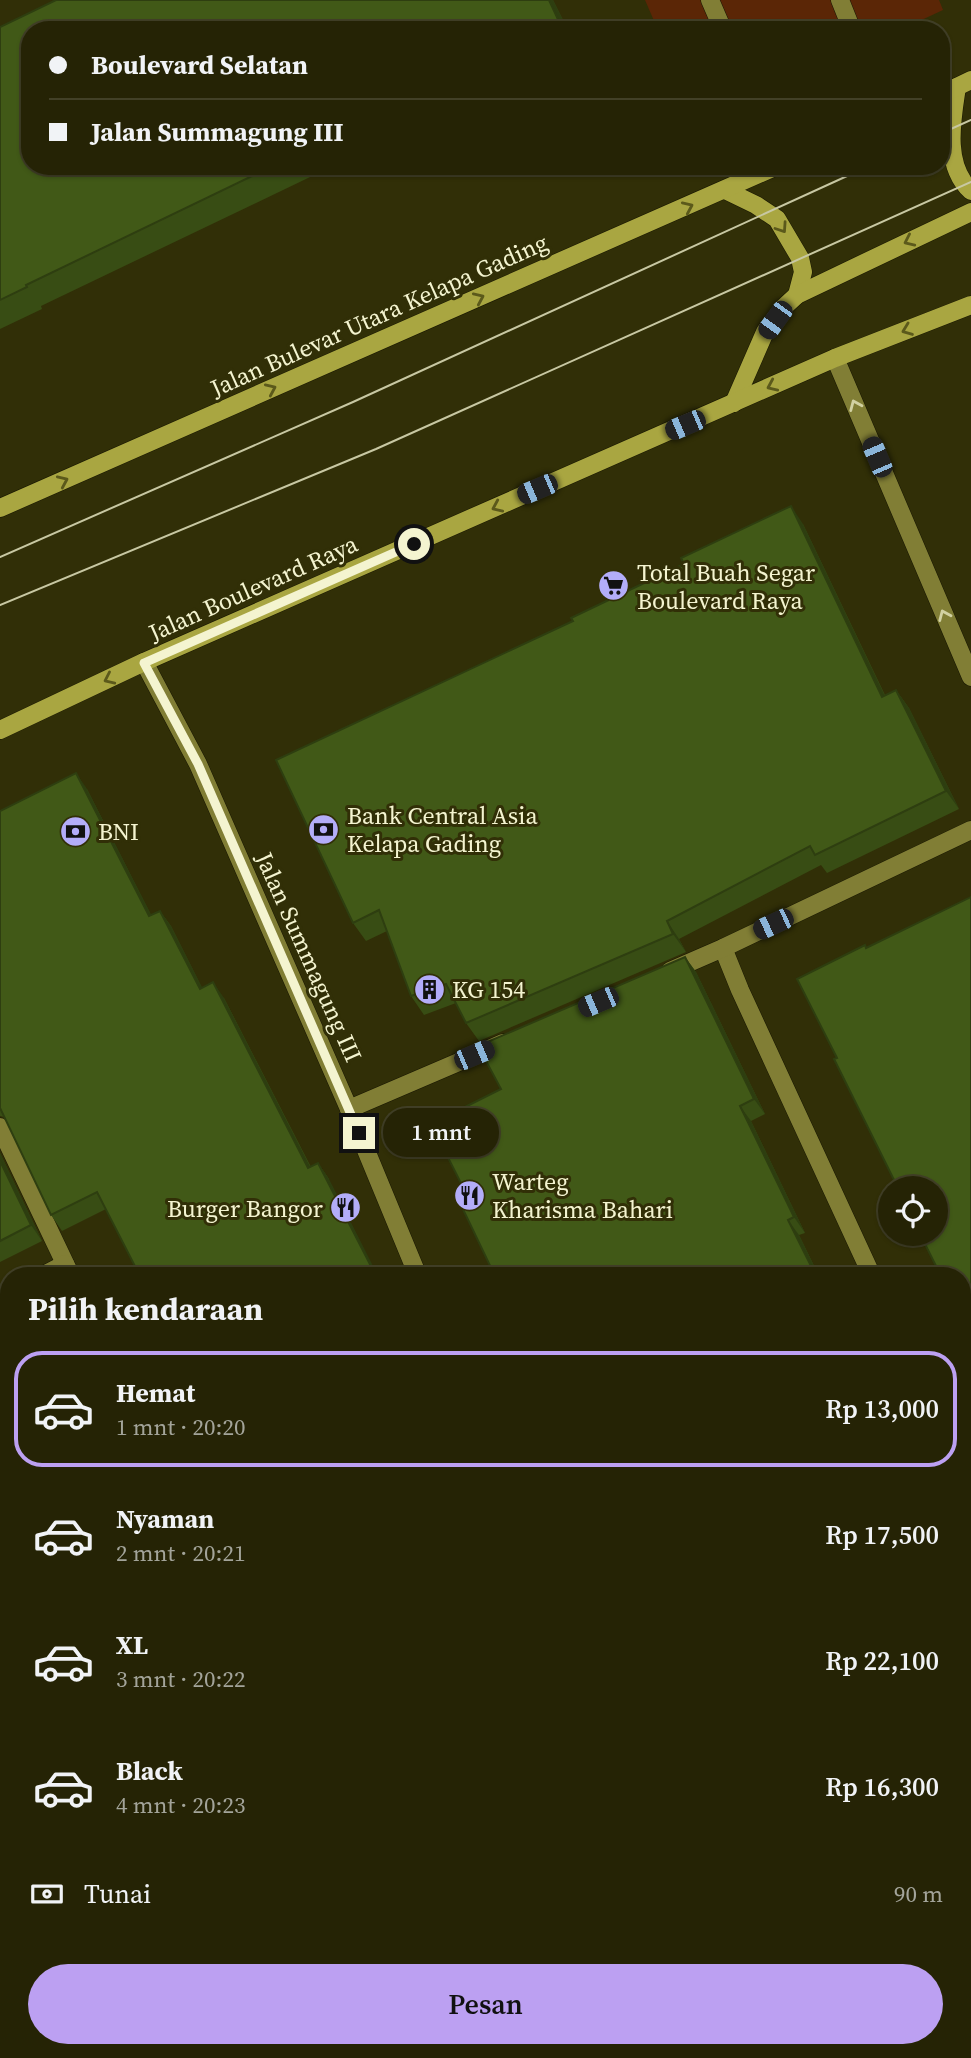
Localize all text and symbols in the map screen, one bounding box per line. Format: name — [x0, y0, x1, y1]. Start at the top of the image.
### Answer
text: Boulevard Selatan — [91, 47, 308, 83]
text: Jalan Summagung III — [91, 114, 344, 150]
one-way arrow — [680, 201, 693, 215]
one-way arrow — [774, 220, 786, 233]
street label: Jalan Bulevar Utara Kelapa Gading — [204, 226, 553, 405]
one-way arrow — [904, 233, 916, 247]
one-way arrow — [472, 292, 484, 306]
car — [755, 297, 796, 343]
one-way arrow — [902, 321, 914, 335]
one-way arrow — [767, 378, 779, 392]
one-way arrow — [264, 383, 276, 397]
one-way arrow — [849, 400, 863, 413]
car — [662, 407, 709, 443]
car — [860, 434, 895, 480]
car — [514, 471, 561, 507]
one-way arrow — [55, 475, 68, 489]
one-way arrow — [491, 499, 504, 513]
street label: Jalan Boulevard Raya — [142, 527, 363, 649]
route start — [398, 528, 430, 560]
place label: Total Buah Segar Boulevard Raya — [637, 556, 815, 617]
supermarket icon: Total Buah Segar Boulevard Raya — [597, 569, 631, 603]
one-way arrow — [938, 609, 952, 622]
one-way arrow — [104, 670, 117, 684]
place label: Bank Central Asia Kelapa Gading — [347, 799, 538, 860]
bank icon: Bank Central Asia Kelapa Gading — [307, 812, 341, 846]
bank icon: BNI — [58, 814, 92, 848]
place label: BNI — [98, 815, 139, 848]
street label: Jalan Summagung III — [247, 846, 370, 1067]
car — [750, 906, 797, 942]
building icon: KG 154 — [412, 972, 446, 1006]
place label: KG 154 — [452, 973, 525, 1006]
car — [575, 984, 622, 1020]
car — [451, 1037, 498, 1073]
callout: 1 mnt — [384, 1108, 499, 1158]
text: 1 mnt — [411, 1116, 471, 1148]
route end — [343, 1117, 375, 1149]
place label: Warteg Kharisma Bahari — [492, 1165, 673, 1226]
map controls — [878, 1176, 948, 1246]
button: locate — [878, 1176, 948, 1246]
restaurant icon: Warteg Kharisma Bahari — [452, 1178, 486, 1212]
restaurant icon: Burger Bangor — [329, 1191, 363, 1225]
place label: Burger Bangor — [167, 1192, 323, 1225]
text: Pilih kendaraan — [28, 1287, 263, 1331]
text: Hemat — [116, 1375, 195, 1411]
icon: car — [32, 1378, 95, 1441]
text: Rp 13,000 — [825, 1391, 939, 1427]
text: 1 mnt · 20:20 — [116, 1411, 245, 1443]
text: Nyaman — [116, 1501, 214, 1537]
icon: car — [32, 1504, 95, 1567]
text: Rp 17,500 — [825, 1517, 939, 1553]
text: 2 mnt · 20:21 — [116, 1537, 245, 1569]
text: XL — [116, 1627, 148, 1663]
icon: car — [32, 1630, 95, 1693]
text: Rp 22,100 — [825, 1643, 939, 1679]
text: 3 mnt · 20:22 — [116, 1663, 245, 1695]
text: Black — [116, 1753, 183, 1789]
icon: car — [32, 1756, 95, 1819]
text: Rp 16,300 — [825, 1769, 939, 1805]
text: 4 mnt · 20:23 — [116, 1789, 245, 1821]
icon: cash — [28, 1875, 66, 1913]
text: Tunai — [84, 1876, 151, 1912]
text: 90 m — [894, 1878, 943, 1910]
button: Pesan — [28, 1964, 943, 2044]

